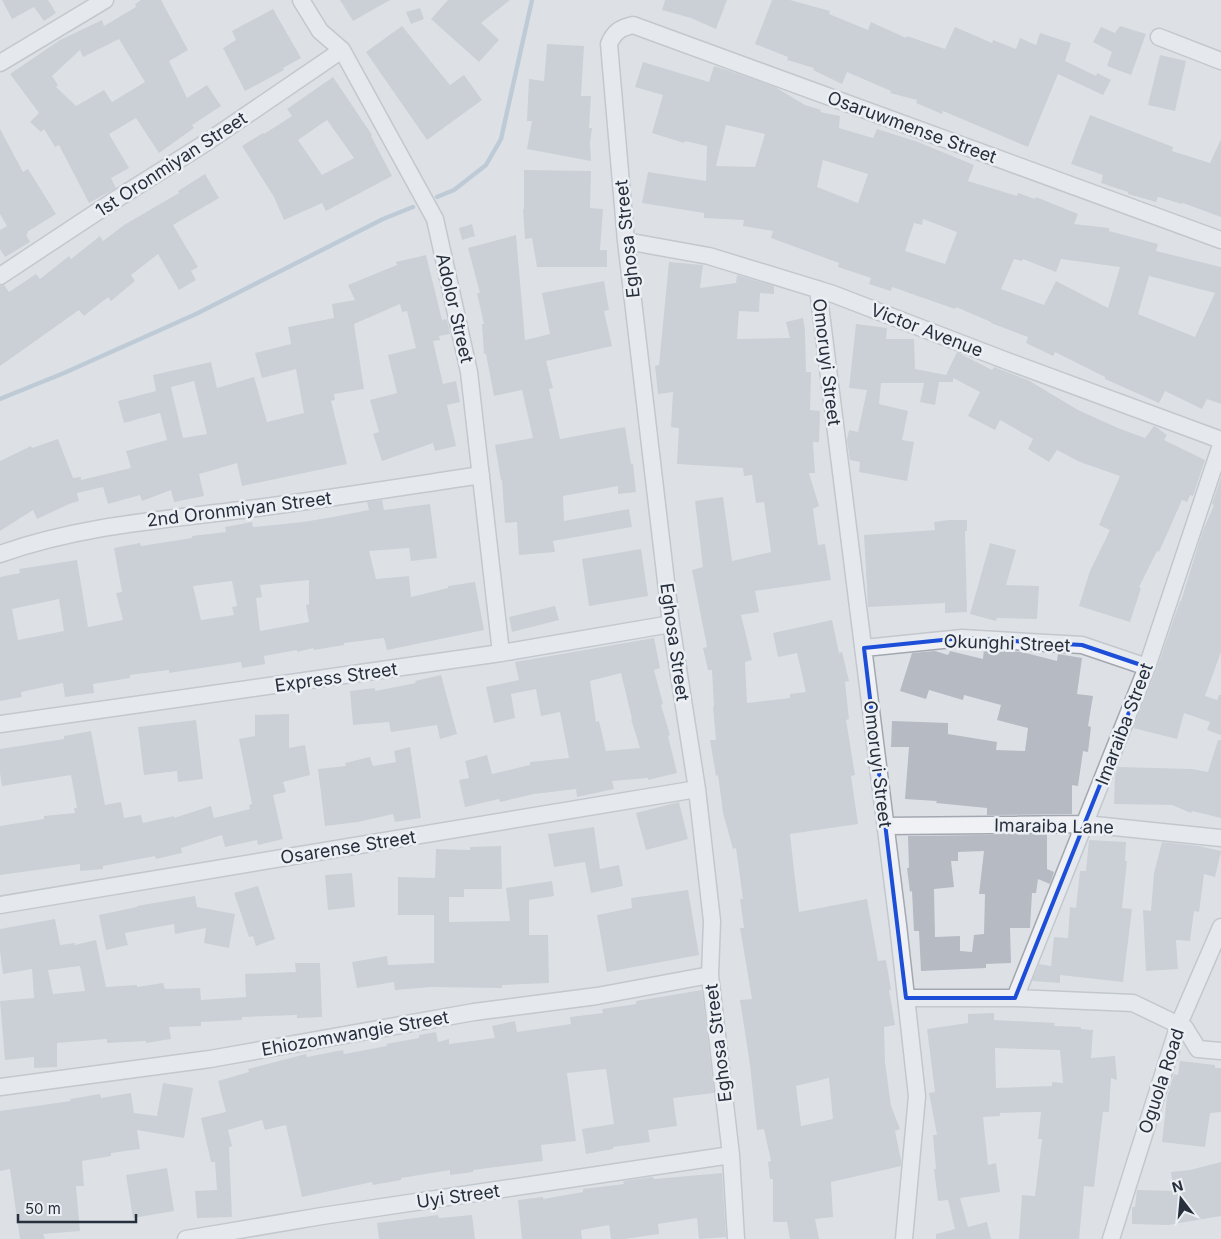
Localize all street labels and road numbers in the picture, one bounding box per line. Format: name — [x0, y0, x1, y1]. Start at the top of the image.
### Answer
street label: Osaruwmense Street — [825, 87, 999, 167]
street label: 1st Oronmiyan Street — [91, 107, 251, 221]
street label: Eghosa Street — [610, 179, 644, 299]
street label: Adolor Street — [432, 251, 478, 365]
street label: Omoruyi Street — [809, 297, 845, 427]
street label: Victor Avenue — [868, 299, 986, 361]
street label: 2nd Oronmiyan Street — [145, 487, 333, 531]
street label: Eghosa Street — [656, 582, 694, 702]
street label: Okunghi Street — [943, 630, 1071, 656]
street label: Express Street — [273, 658, 399, 696]
street label: Imaraiba Street — [1091, 660, 1157, 788]
street label: Omoruyi Street — [860, 699, 896, 829]
street label: Imaraiba Lane — [994, 814, 1114, 838]
street label: Osarense Street — [279, 826, 417, 868]
street label: Eghosa Street — [700, 983, 736, 1103]
street label: Ehiozomwangie Street — [260, 1006, 450, 1060]
street label: Oguola Road — [1134, 1026, 1188, 1136]
street label: Uyi Street — [415, 1180, 501, 1212]

